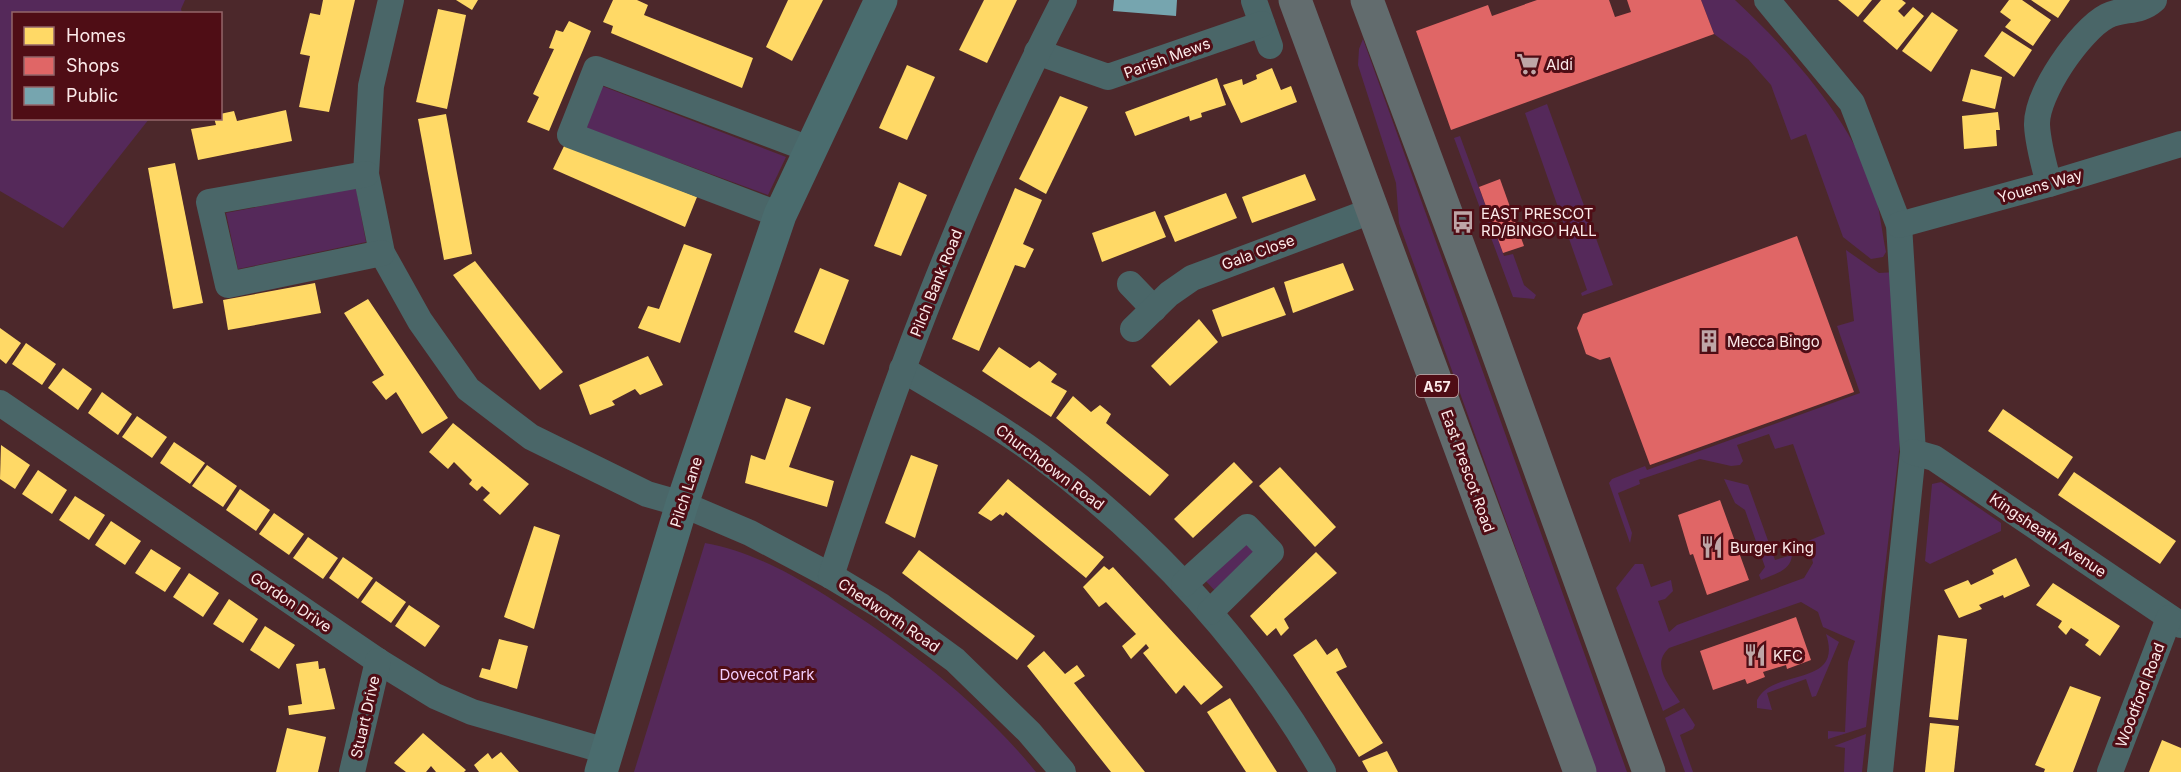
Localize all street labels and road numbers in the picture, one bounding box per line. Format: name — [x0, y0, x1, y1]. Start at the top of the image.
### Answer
street label: Parish Mews — [1121, 34, 1213, 82]
street label: Youens Way — [1995, 165, 2085, 207]
street label: Pilch Bank Road — [906, 226, 966, 340]
street label: Gala Close — [1219, 230, 1297, 274]
road number: A57 — [1416, 375, 1458, 397]
street label: East Prescot Road — [1437, 407, 1499, 535]
street label: Churchdown Road — [992, 420, 1108, 514]
street label: Pilch Lane — [666, 454, 706, 530]
street label: Kingsheath Avenue — [1986, 489, 2110, 581]
street label: Gordon Drive — [247, 568, 335, 636]
street label: Chedworth Road — [834, 574, 944, 656]
street label: Woodford Road — [2111, 640, 2169, 750]
street label: Stuart Drive — [346, 674, 384, 760]

